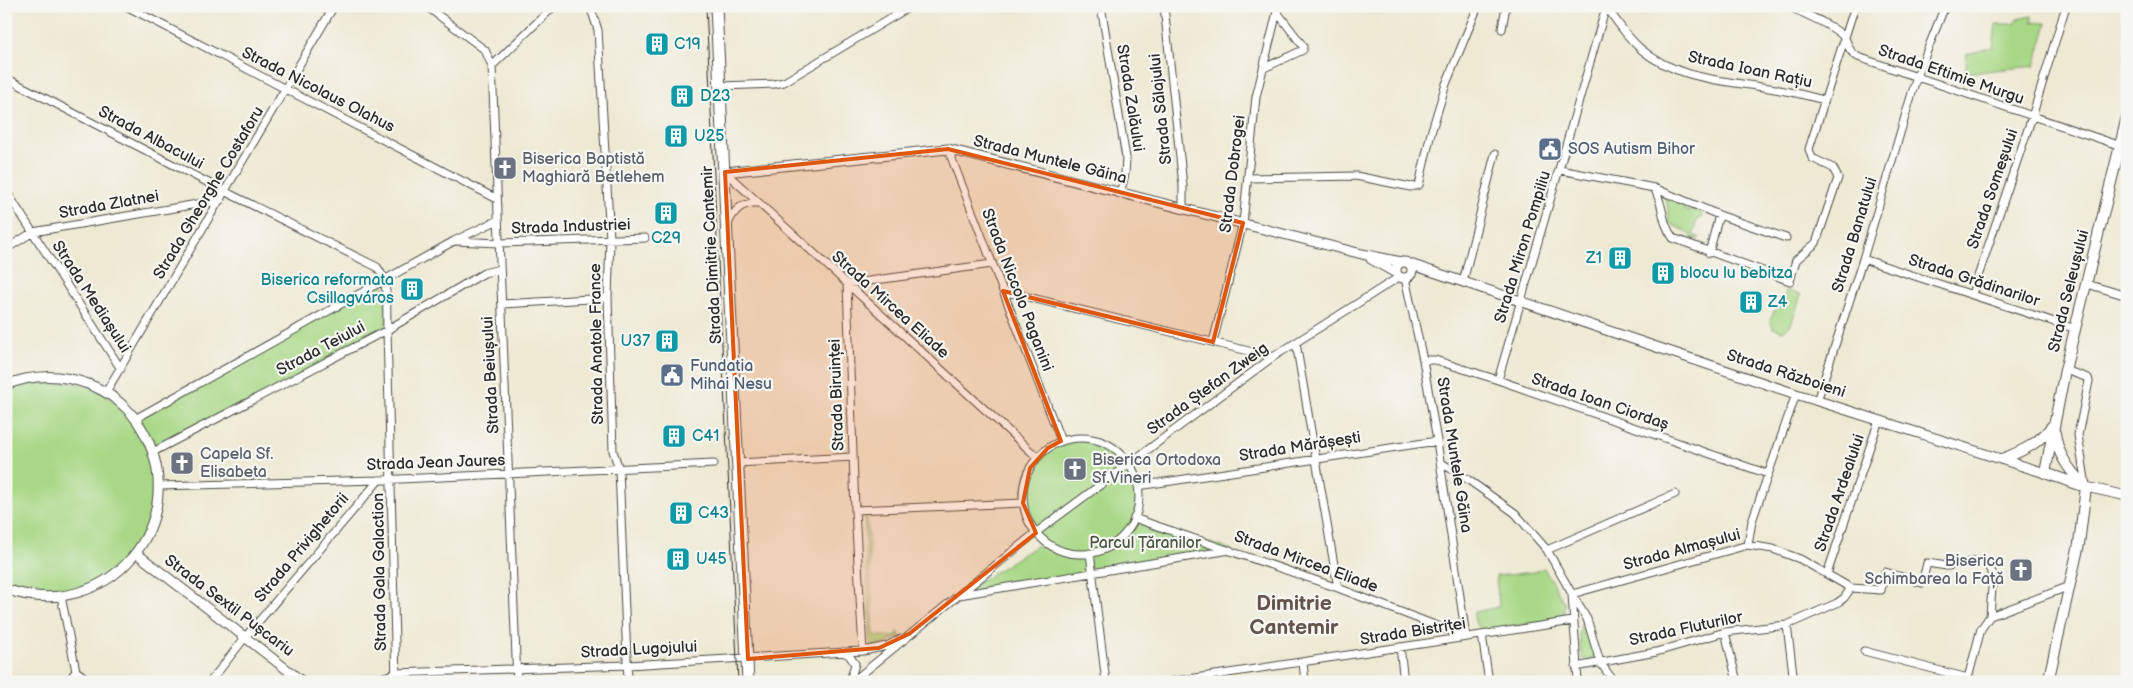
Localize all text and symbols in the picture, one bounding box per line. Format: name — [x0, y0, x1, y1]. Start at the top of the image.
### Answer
building icon: C19 — [644, 31, 670, 57]
place label: C19 — [674, 35, 701, 54]
street label: Strada Eftimie Murgu — [1876, 41, 2026, 109]
street label: Strada Nicolaus Olahus — [238, 43, 398, 137]
street label: Strada Zalăului — [1112, 43, 1148, 153]
street label: Strada Ioan Rațiu — [1686, 48, 1814, 92]
street label: Strada Sălajului — [1146, 53, 1176, 165]
building icon: D23 — [669, 83, 695, 109]
place label: D23 — [700, 87, 731, 106]
street label: Strada Albacului — [95, 102, 207, 174]
street label: Strada Gheorghe Costaforu — [150, 103, 268, 283]
street label: Strada Dobrogei — [1216, 114, 1250, 234]
building icon: U25 — [663, 123, 689, 149]
street label: Strada Someșului — [1964, 126, 2022, 252]
place label: U25 — [694, 127, 724, 146]
street label: Strada Muntele Găina — [971, 132, 1129, 188]
public building icon: SOS Autism Bihor — [1537, 136, 1563, 162]
place label: SOS Autism Bihor — [1568, 140, 1695, 159]
place label: Biserica Baptistă Maghiară Betlehem — [522, 150, 664, 187]
church icon: Biserica Baptistă Maghiară Betlehem — [492, 155, 518, 181]
street label: Strada Dimitrie Cantemir — [698, 165, 726, 345]
street label: Strada Miron Pompiliu — [1491, 169, 1555, 325]
street label: Strada Banatului — [1828, 175, 1882, 295]
street label: Strada Zlatnei — [58, 187, 160, 223]
building icon: C29 — [653, 200, 679, 226]
street label: Strada Niccolo Paganini — [977, 206, 1057, 374]
street label: Strada Industriei — [511, 215, 631, 239]
street label: Strada Seleușului — [2045, 228, 2093, 354]
place label: C29 — [651, 229, 681, 248]
street label: Strada Mediașului — [48, 237, 134, 357]
building icon: Z1 — [1607, 245, 1633, 271]
street label: Strada Mircea Eliade — [827, 247, 953, 363]
place label: Z1 — [1585, 249, 1602, 268]
street label: Strada Grădinarilor — [1906, 251, 2042, 311]
building icon: blocu lu bebitza — [1650, 260, 1676, 286]
street label: Strada Anatole France — [586, 263, 608, 425]
place label: blocu lu bebitza — [1680, 264, 1793, 283]
place label: Biserica reformata Csillagváros — [261, 271, 394, 308]
building icon: Biserica reformata Csillagváros — [399, 276, 425, 302]
building icon: Z4 — [1738, 289, 1764, 315]
place label: Z4 — [1767, 293, 1788, 312]
street label: Strada Beiușului — [478, 316, 504, 434]
street label: Strada Teiului — [274, 318, 368, 380]
building icon: U37 — [654, 328, 680, 354]
place label: U37 — [621, 332, 650, 351]
street label: Strada Biruinței — [826, 339, 848, 451]
street label: Strada Ștefan Zweig — [1144, 339, 1272, 439]
street label: Strada Războieni — [1724, 346, 1848, 402]
place label: Fundatia Mihai Nesu — [690, 357, 772, 394]
public building icon: Fundatia Mihai Nesu — [659, 362, 685, 388]
street label: Strada Ioan Ciordaș — [1529, 370, 1671, 434]
street label: Strada Muntele Găina — [1432, 376, 1476, 534]
building icon: C41 — [661, 423, 687, 449]
place label: C41 — [692, 427, 719, 446]
street label: Strada Mărășești — [1238, 428, 1362, 466]
street label: Strada Ardealului — [1811, 432, 1869, 554]
place label: Capela Sf. Elisabeta — [200, 445, 273, 482]
church icon: Capela Sf. Elisabeta — [169, 450, 195, 476]
street label: Strada Jean Jaures — [366, 451, 506, 475]
place label: Biserica Ortodoxa Sf.Vineri — [1092, 451, 1221, 488]
church icon: Biserica Ortodoxa Sf.Vineri — [1062, 456, 1088, 482]
street label: Strada Privighetorii — [251, 490, 353, 606]
street label: Strada Gala Galaction — [369, 493, 391, 651]
building icon: C43 — [668, 500, 694, 526]
place label: C43 — [698, 504, 729, 523]
street label: Strada Almașului — [1621, 525, 1743, 575]
street label: Strada Mircea Eliade — [1232, 527, 1381, 597]
park label: Parcul Țăranilor — [1089, 534, 1201, 553]
building icon: U45 — [665, 546, 691, 572]
place label: U45 — [696, 550, 727, 569]
street label: Strada Sextil Pușcariu — [161, 551, 297, 661]
place label: Biserica Schimbarea la Față — [1864, 552, 2004, 589]
church icon: Biserica Schimbarea la Față — [2008, 557, 2034, 583]
district label: Dimitrie Cantemir — [1250, 591, 1339, 640]
street label: Strada Fluturilor — [1628, 608, 1745, 650]
street label: Strada Bistriței — [1359, 614, 1467, 650]
street label: Strada Lugojului — [580, 637, 698, 663]

